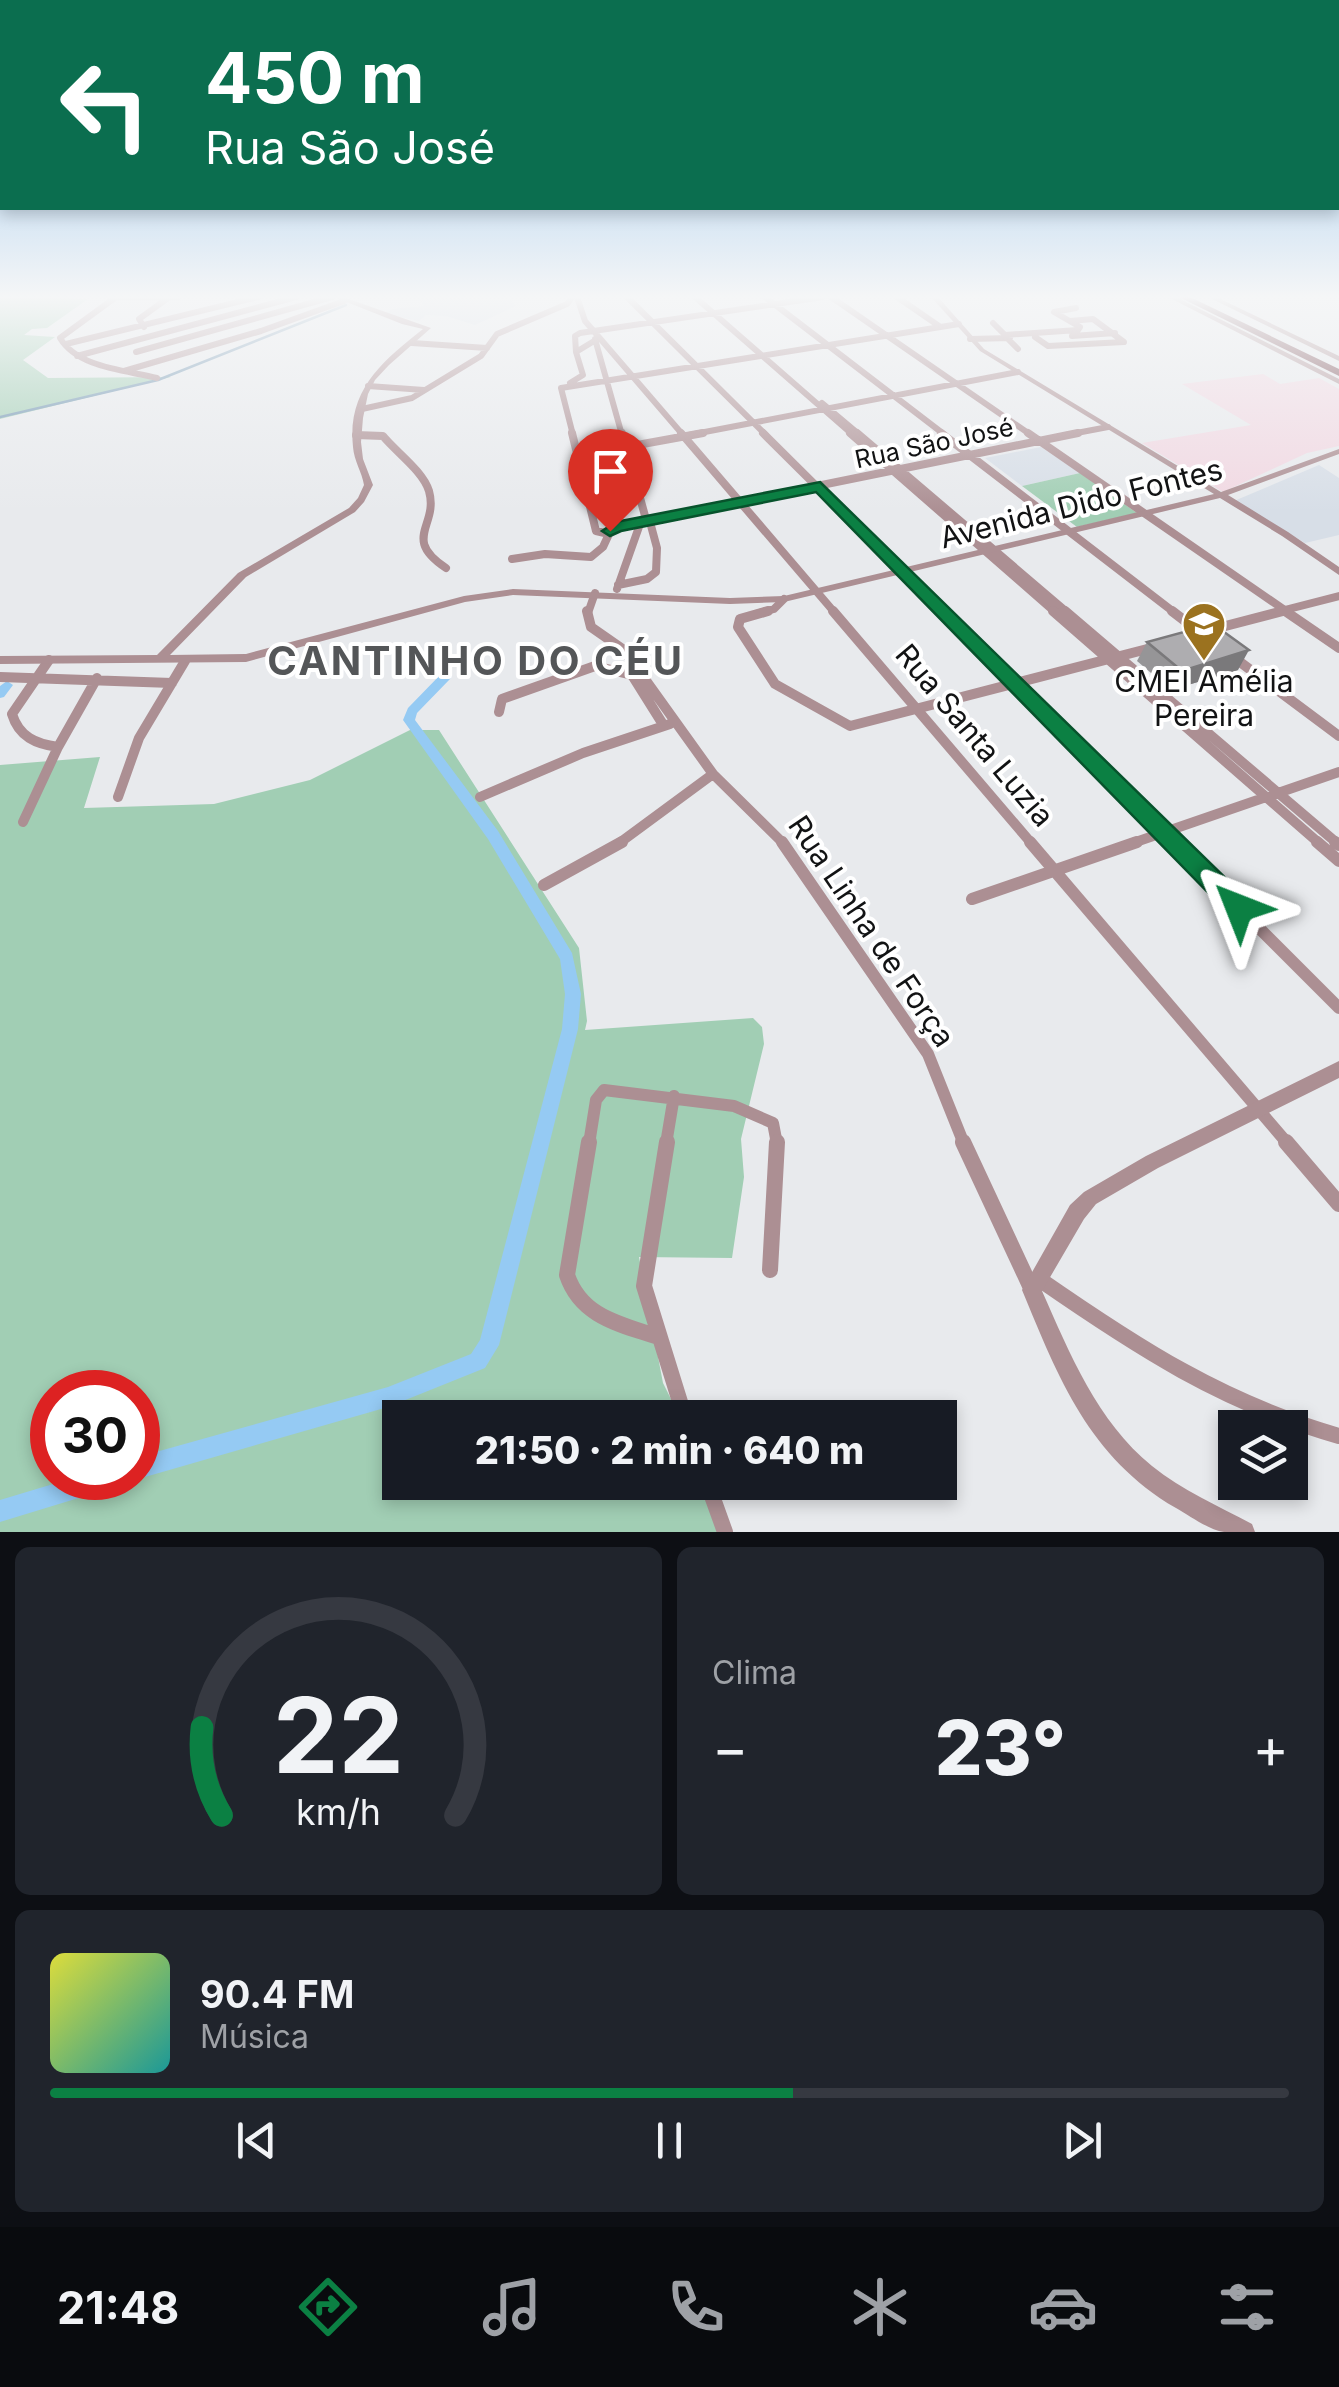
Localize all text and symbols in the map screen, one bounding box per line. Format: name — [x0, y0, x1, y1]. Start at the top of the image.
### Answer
text: 450 m — [205, 35, 425, 120]
icon: left — [40, 40, 170, 170]
text: Rua São José — [205, 120, 495, 175]
street label: Rua São José — [852, 412, 1016, 474]
pin — [568, 429, 653, 532]
icon: arrive — [583, 444, 638, 499]
street label: Avenida Dido Fontes — [936, 450, 1226, 556]
school or university icon: CMEI Amélia Pereira — [1181, 601, 1227, 662]
district label: CANTINHO DO CÉU — [267, 636, 685, 685]
street label: Rua Santa Luzia — [888, 637, 1062, 833]
place label: CMEI Amélia Pereira — [1114, 663, 1294, 733]
street label: Rua Linha de Força — [781, 809, 963, 1053]
position arrow — [1187, 856, 1291, 960]
speed limit sign: 30 — [30, 1370, 160, 1500]
map controls — [1218, 1410, 1308, 1500]
button: layers — [1218, 1410, 1308, 1500]
text: 21:50 · 2 min · 640 m — [475, 1427, 864, 1473]
text: Clima — [712, 1653, 797, 1692]
text: 22 — [273, 1672, 404, 1798]
text: 23° — [935, 1702, 1066, 1793]
text: − — [712, 1715, 748, 1781]
text: + — [1253, 1715, 1289, 1781]
text: km/h — [296, 1790, 381, 1834]
text: 90.4 FM — [200, 1971, 354, 2017]
text: Música — [200, 2017, 309, 2056]
icon: previous — [229, 2113, 284, 2168]
icon: pause — [642, 2113, 697, 2168]
icon: next — [1055, 2113, 1110, 2168]
icon: directions — [293, 2272, 363, 2342]
icon: music — [477, 2272, 547, 2342]
icon: phone — [661, 2272, 731, 2342]
icon: climate — [845, 2272, 915, 2342]
icon: car — [1028, 2272, 1098, 2342]
icon: filters — [1212, 2272, 1282, 2342]
text: 21:48 — [57, 2280, 179, 2335]

